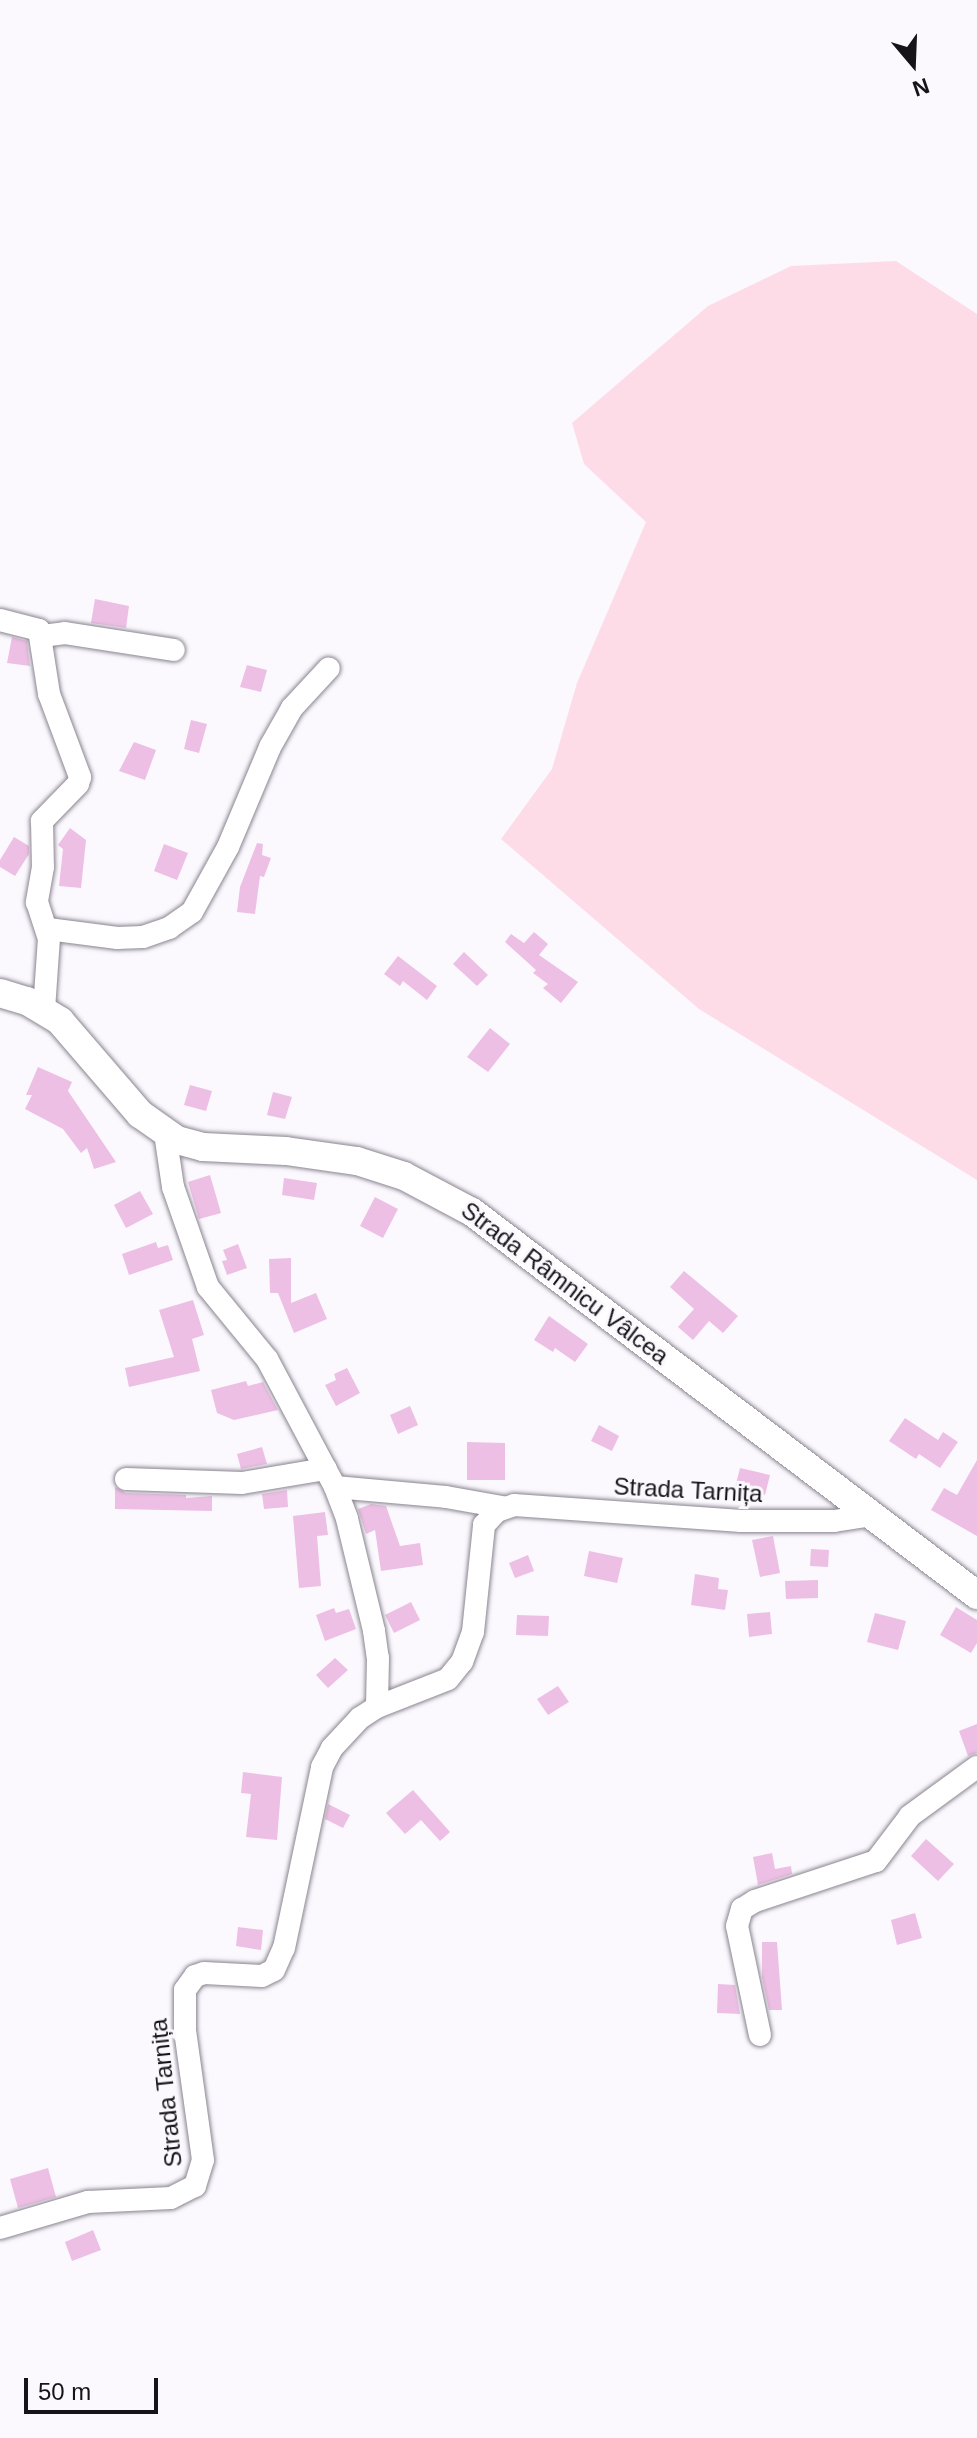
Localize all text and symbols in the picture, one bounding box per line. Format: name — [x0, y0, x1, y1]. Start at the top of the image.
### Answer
north arrow — [873, 24, 953, 104]
text: N — [909, 73, 933, 102]
street label: Strada Râmnicu Vâlcea — [456, 1196, 674, 1370]
street label: Strada Tarnița — [613, 1472, 763, 1508]
street label: Strada Tarnița — [144, 2017, 188, 2169]
scale bar — [28, 2362, 162, 2412]
text: 50 m — [38, 2378, 91, 2405]

